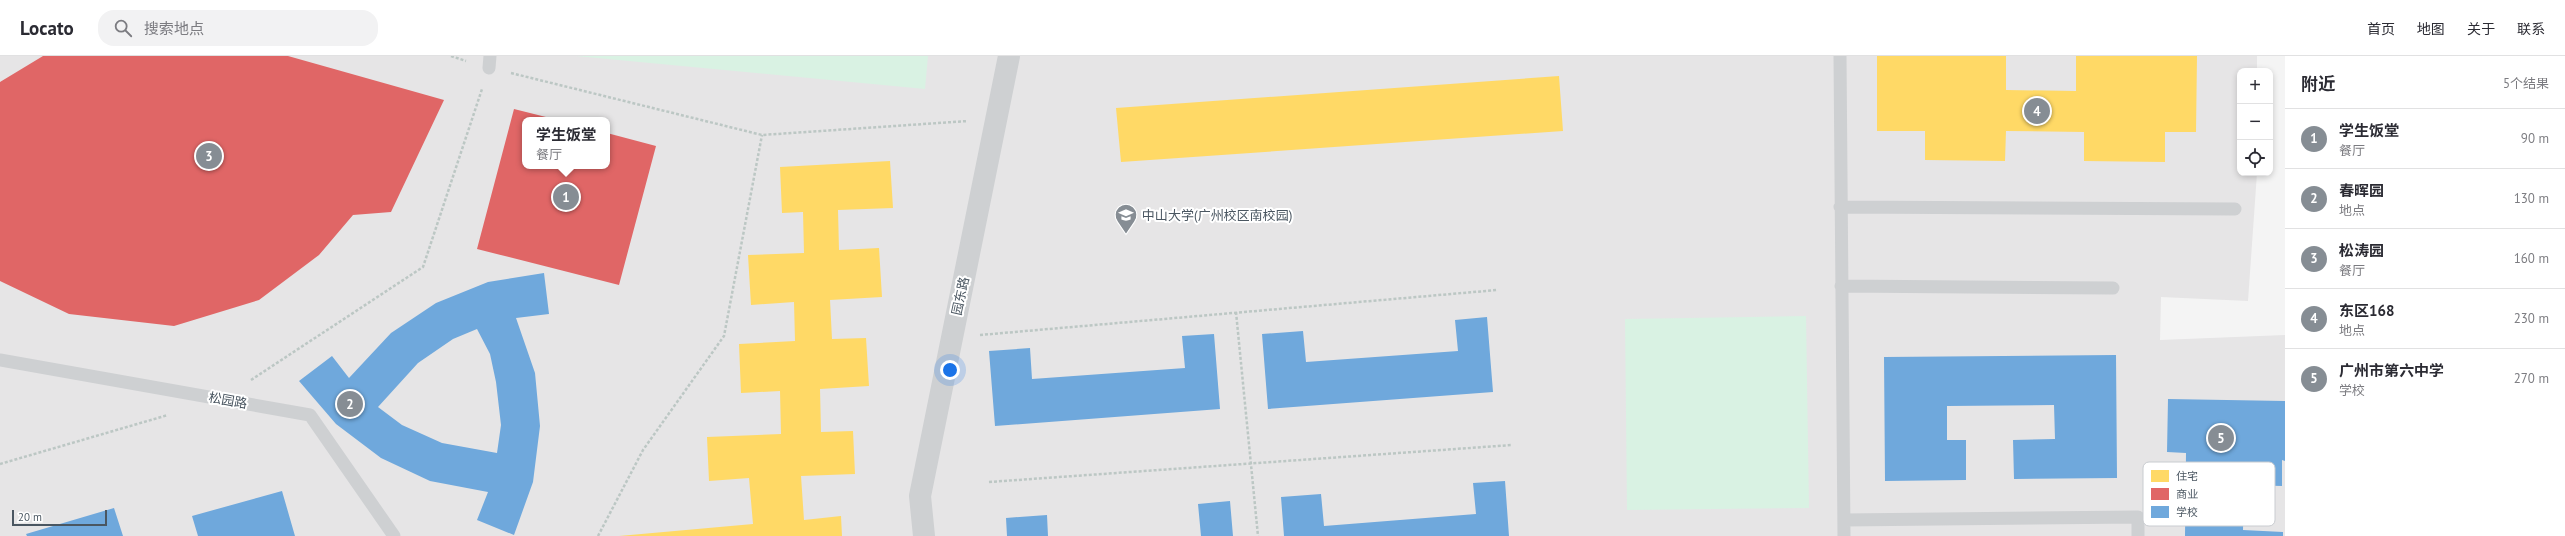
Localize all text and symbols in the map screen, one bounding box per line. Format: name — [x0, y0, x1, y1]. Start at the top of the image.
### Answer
search box — [98, 10, 378, 46]
text: Locato — [20, 16, 74, 40]
icon: search — [112, 17, 134, 39]
text: 搜索地点 — [144, 19, 204, 38]
text: 首页 — [2367, 20, 2395, 38]
text: 地图 — [2417, 20, 2445, 38]
text: 关于 — [2467, 20, 2495, 38]
text: 联系 — [2517, 20, 2545, 38]
map controls — [2237, 68, 2273, 176]
button: + — [2237, 68, 2273, 104]
text: 附近 — [2301, 73, 2335, 95]
text: 5个结果 — [2503, 75, 2549, 92]
pin: 4 — [2024, 96, 2050, 126]
button: − — [2237, 104, 2273, 140]
popup — [522, 117, 610, 169]
text: 学生饭堂 — [2339, 121, 2399, 140]
text: 学生饭堂 — [536, 125, 596, 144]
text: 1 — [2310, 130, 2318, 147]
text: 90 m — [2521, 130, 2549, 147]
button: locate — [2237, 140, 2273, 176]
pin: 3 — [196, 141, 222, 171]
text: 餐厅 — [2339, 142, 2365, 159]
text: 餐厅 — [536, 146, 562, 163]
text: 春晖园 — [2339, 181, 2384, 200]
pin: 1 — [553, 182, 579, 212]
text: 2 — [2310, 190, 2318, 207]
text: 130 m — [2514, 190, 2549, 207]
school or university icon: 中山大学(广州校区南校园) — [1113, 202, 1139, 235]
text: 地点 — [2339, 202, 2365, 219]
place label: 中山大学(广州校区南校园) — [1142, 207, 1292, 224]
text: 松涛园 — [2339, 241, 2384, 260]
text: 3 — [2310, 250, 2318, 267]
text: 160 m — [2514, 250, 2549, 267]
text: 餐厅 — [2339, 262, 2365, 279]
street label: 园东路 — [948, 275, 973, 317]
text: 东区168 — [2339, 301, 2395, 320]
text: 4 — [2310, 310, 2318, 327]
text: 230 m — [2514, 310, 2549, 327]
text: 地点 — [2339, 322, 2365, 339]
your location — [940, 360, 960, 380]
text: 广州市第六中学 — [2339, 361, 2444, 380]
text: 5 — [2310, 370, 2318, 387]
text: 270 m — [2514, 370, 2549, 387]
text: 学校 — [2339, 382, 2365, 399]
street label: 松园路 — [207, 389, 249, 412]
pin: 2 — [337, 389, 363, 419]
pin: 5 — [2208, 423, 2234, 453]
legend — [2143, 462, 2275, 526]
text: 住宅 — [2176, 469, 2198, 483]
text: 商业 — [2176, 487, 2198, 501]
text: 学校 — [2176, 505, 2198, 519]
scale bar — [12, 508, 107, 527]
text: 20 m — [18, 510, 42, 524]

